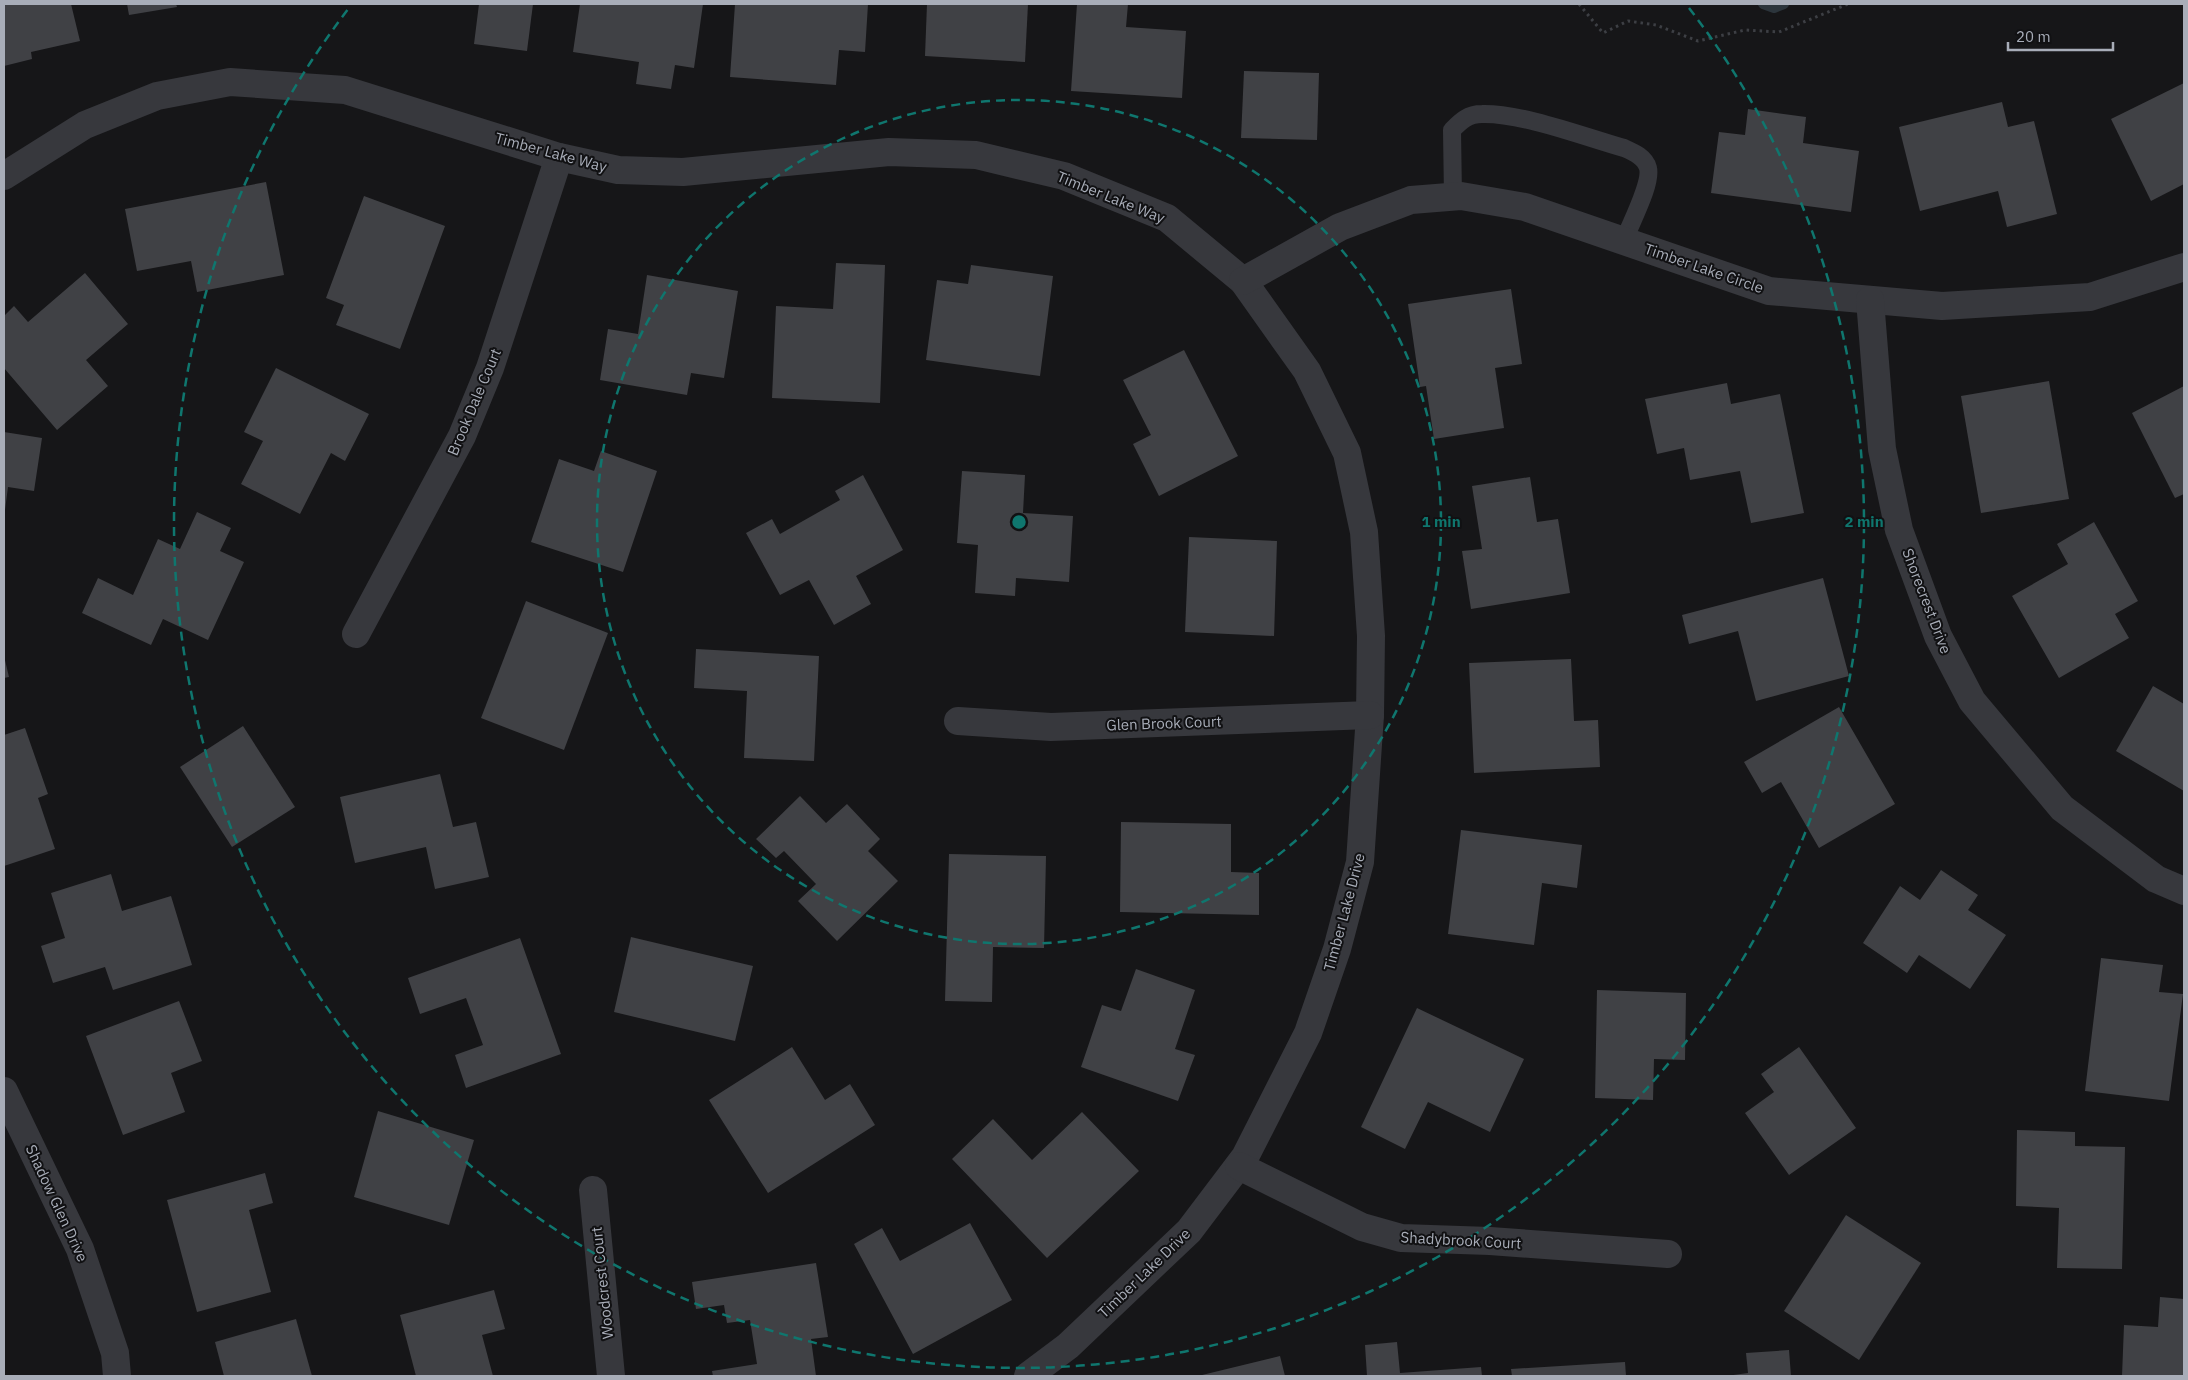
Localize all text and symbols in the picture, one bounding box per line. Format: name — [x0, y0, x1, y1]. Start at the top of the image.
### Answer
scale bar — [2008, 20, 2113, 52]
text: 20 m — [2016, 27, 2051, 46]
street label: Timber Lake Way — [493, 128, 609, 176]
street label: Timber Lake Way — [1054, 167, 1168, 228]
street label: Timber Lake Circle — [1642, 239, 1766, 297]
street label: Brook Dale Court — [443, 346, 505, 458]
text: 1 min — [1421, 512, 1461, 531]
text: 2 min — [1844, 512, 1884, 531]
centre of rings — [1010, 513, 1028, 531]
street label: Shorecrest Drive — [1898, 546, 1956, 656]
street label: Glen Brook Court — [1106, 711, 1222, 735]
street label: Timber Lake Drive — [1319, 851, 1369, 973]
street label: Shadow Glen Drive — [22, 1141, 92, 1265]
street label: Timber Lake Drive — [1094, 1224, 1194, 1322]
street label: Woodcrest Court — [587, 1226, 617, 1340]
street label: Shadybrook Court — [1400, 1227, 1522, 1253]

